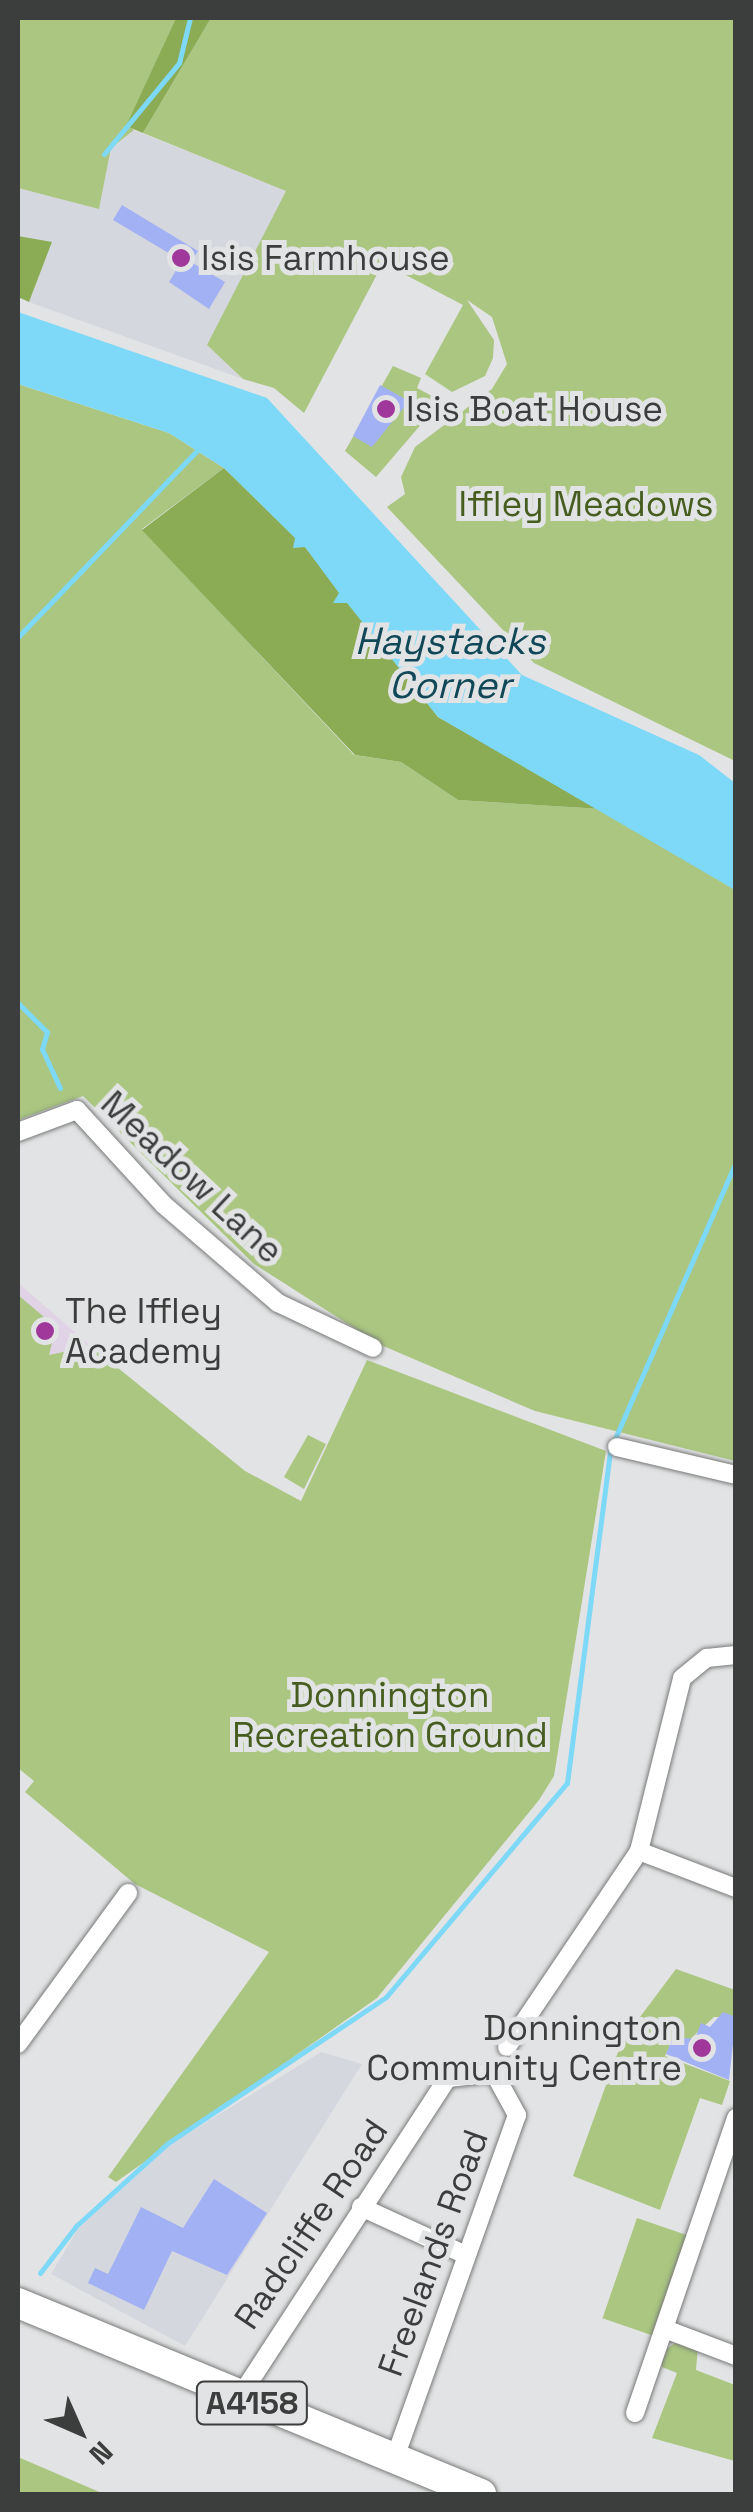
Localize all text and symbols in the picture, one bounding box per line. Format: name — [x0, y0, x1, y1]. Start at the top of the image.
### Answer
place label: Isis Farmhouse — [201, 237, 450, 279]
marker: Isis Farmhouse — [170, 247, 192, 269]
place label: Isis Boat House — [406, 388, 663, 430]
marker: Isis Boat House — [375, 398, 397, 420]
park label: Iffley Meadows — [459, 483, 713, 525]
water label: Haystacks Corner — [355, 619, 545, 708]
street label: Meadow Lane — [93, 1082, 291, 1272]
place label: The Iffley Academy — [65, 1290, 222, 1372]
marker: The Iffley Academy — [34, 1320, 56, 1342]
park label: Donnington Recreation Ground — [232, 1674, 548, 1756]
place label: Donnington Community Centre — [366, 2007, 682, 2089]
marker: Donnington Community Centre — [691, 2037, 713, 2059]
street label: Radcliffe Road — [225, 2111, 397, 2337]
street label: Freelands Road — [369, 2124, 497, 2382]
road number: A4158 — [194, 2376, 310, 2430]
north arrow — [30, 2382, 130, 2482]
text: N — [82, 2434, 121, 2473]

